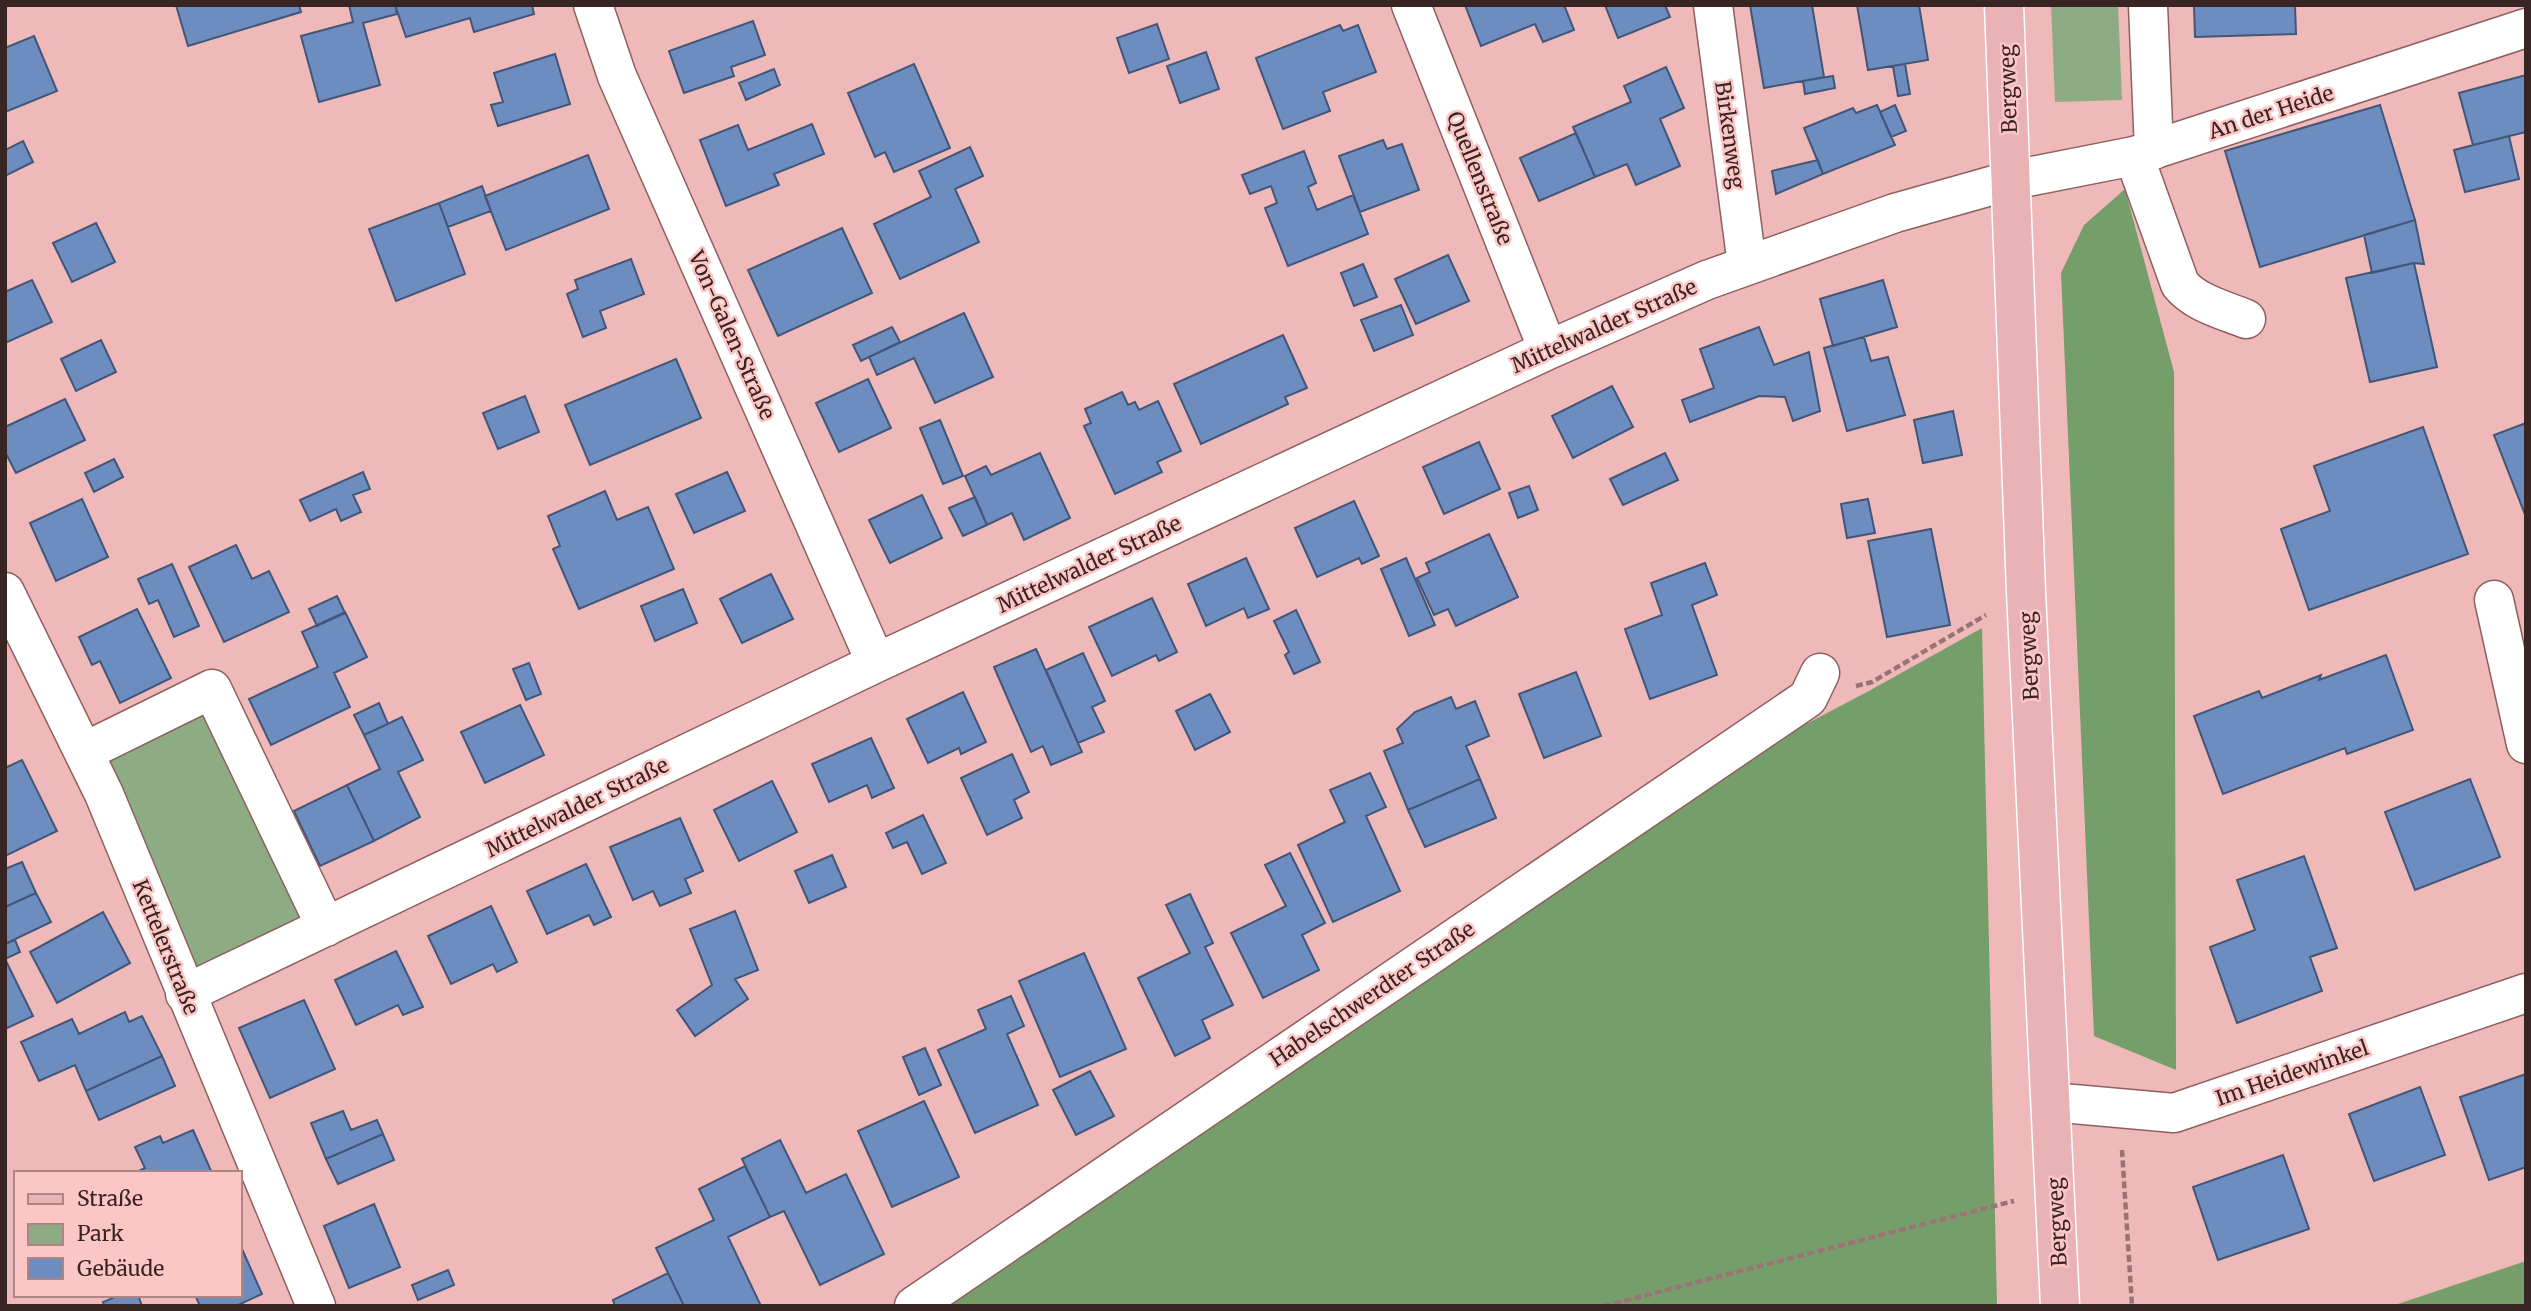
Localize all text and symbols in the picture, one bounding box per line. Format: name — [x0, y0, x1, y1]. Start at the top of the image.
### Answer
street label: Bergweg — [1993, 44, 2023, 134]
street label: Birkenweg — [1709, 79, 1751, 191]
street label: An der Heide — [2204, 79, 2337, 145]
street label: Quellenstraße — [1441, 107, 1519, 249]
street label: Von-Galen-Straße — [682, 245, 781, 424]
street label: Mittelwalder Straße — [1507, 273, 1701, 379]
street label: Mittelwalder Straße — [993, 509, 1186, 619]
street label: Bergweg — [2013, 610, 2045, 701]
street label: Mittelwalder Straße — [481, 751, 673, 863]
street label: Kettelerstraße — [127, 875, 205, 1019]
street label: Habelschwerdter Straße — [1264, 915, 1480, 1073]
street label: Im Heidewinkel — [2212, 1034, 2373, 1112]
legend — [14, 1171, 242, 1297]
street label: Bergweg — [2041, 1176, 2073, 1267]
text: Straße — [77, 1185, 143, 1212]
text: Park — [77, 1220, 124, 1247]
text: Gebäude — [77, 1255, 164, 1282]

